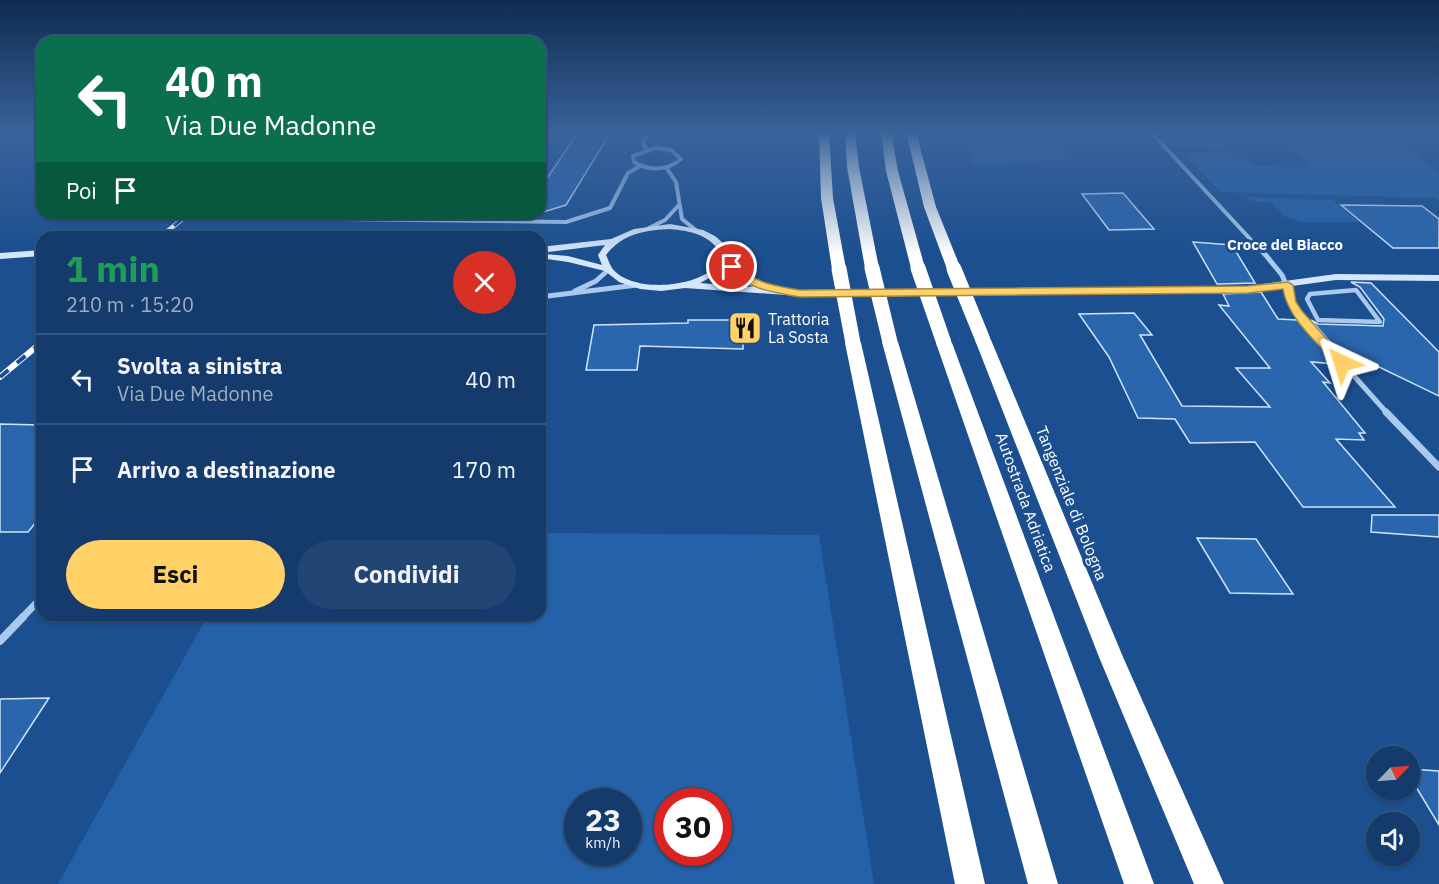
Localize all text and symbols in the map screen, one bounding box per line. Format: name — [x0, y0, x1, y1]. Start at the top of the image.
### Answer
text: 40 m — [165, 54, 263, 109]
icon: left — [66, 60, 144, 138]
text: Via Due Madonne — [165, 107, 376, 142]
icon: arrive — [109, 174, 142, 207]
text: Poi — [66, 176, 97, 205]
district label: Croce del Biacco — [1227, 235, 1343, 254]
pin — [706, 241, 757, 292]
text: 1 min — [66, 245, 160, 292]
icon: arrive — [715, 250, 748, 283]
button: close — [453, 251, 516, 314]
text: 210 m · 15:20 — [66, 291, 194, 318]
place label: Trattoria La Sosta — [768, 309, 830, 347]
restaurant icon: Trattoria La Sosta — [727, 310, 763, 346]
position arrow — [1310, 331, 1374, 395]
text: Svolta a sinistra — [117, 351, 282, 380]
icon: left — [66, 363, 99, 396]
text: 40 m — [465, 365, 516, 394]
text: Via Due Madonne — [117, 380, 273, 407]
street label: Tangenziale di Bologna — [1032, 423, 1112, 583]
street label: Autostrada Adriatica — [991, 429, 1061, 575]
icon: arrive — [66, 453, 99, 486]
text: Arrivo a destinazione — [117, 455, 336, 484]
text: 170 m — [452, 455, 516, 484]
button: Esci — [66, 540, 285, 609]
button: Condividi — [297, 540, 516, 609]
north arrow — [1366, 746, 1420, 800]
map controls — [1366, 746, 1420, 866]
speed limit sign: 30 — [654, 788, 732, 866]
text: 23 — [585, 800, 621, 839]
button: sound — [1366, 812, 1420, 866]
text: km/h — [585, 833, 621, 852]

